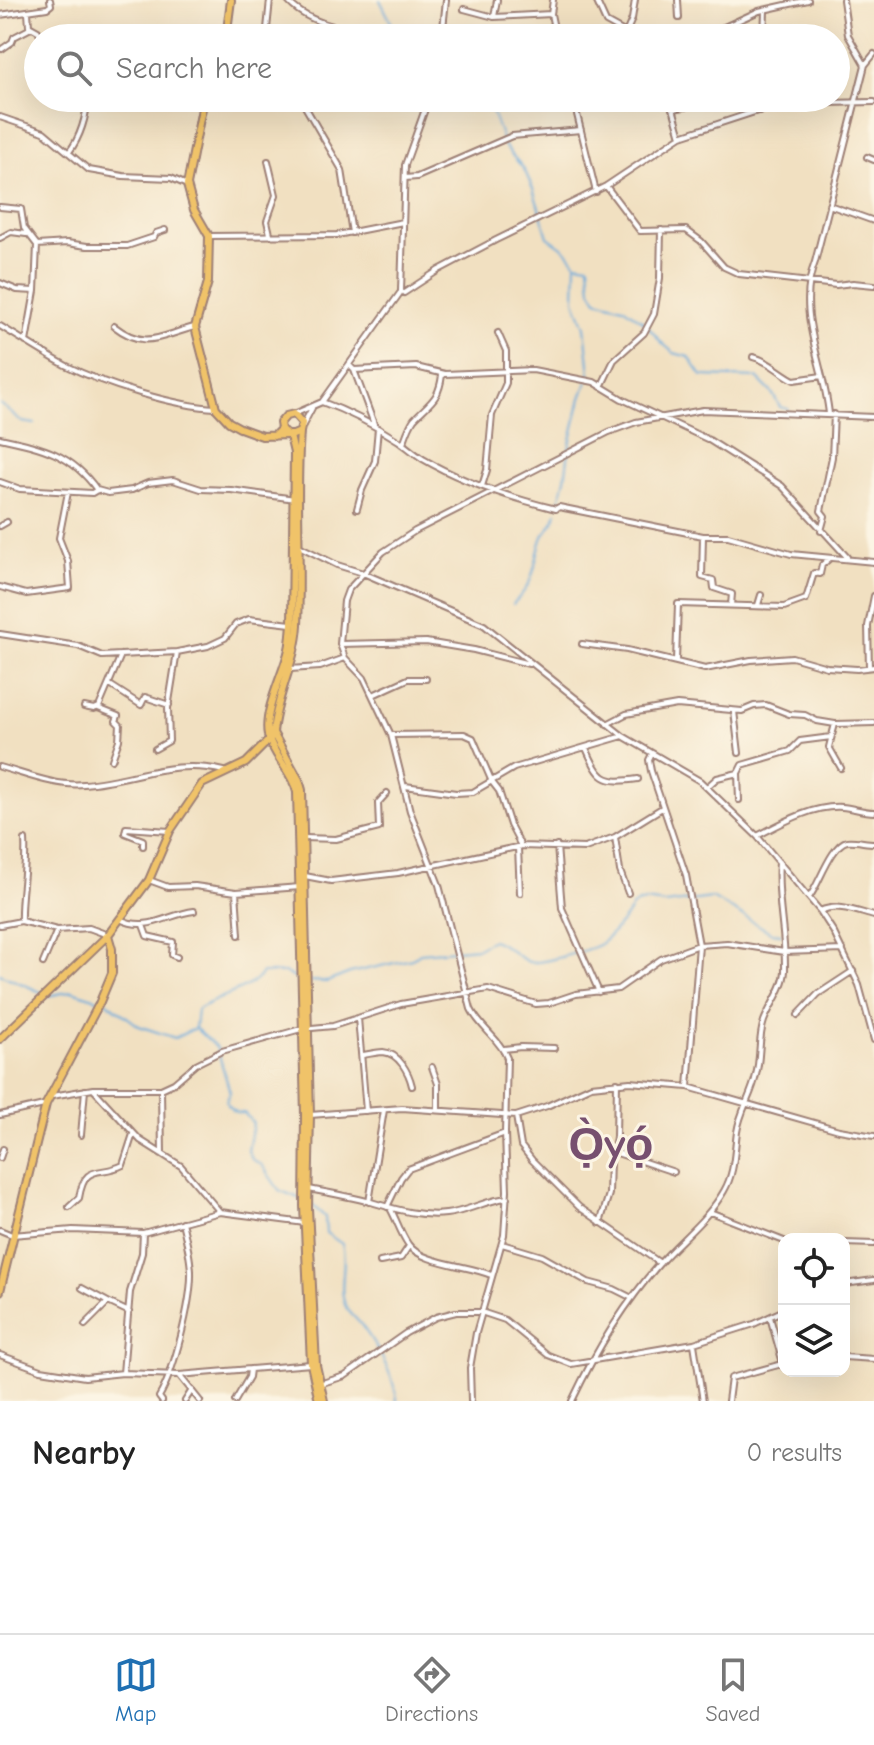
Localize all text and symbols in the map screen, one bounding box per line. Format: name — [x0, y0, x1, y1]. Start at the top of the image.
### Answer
search box — [24, 24, 850, 112]
icon: search — [52, 46, 96, 90]
text: Search here — [116, 51, 272, 86]
district label: Ọ̀yọ́ — [569, 1117, 653, 1172]
map controls — [778, 1233, 850, 1377]
button: locate — [778, 1233, 850, 1305]
button: layers — [778, 1305, 850, 1377]
text: Nearby — [32, 1433, 135, 1473]
text: 0 results — [747, 1438, 842, 1468]
tab: Map — [114, 1653, 158, 1727]
tab: Directions — [385, 1653, 478, 1727]
tab: Saved — [705, 1653, 760, 1727]

